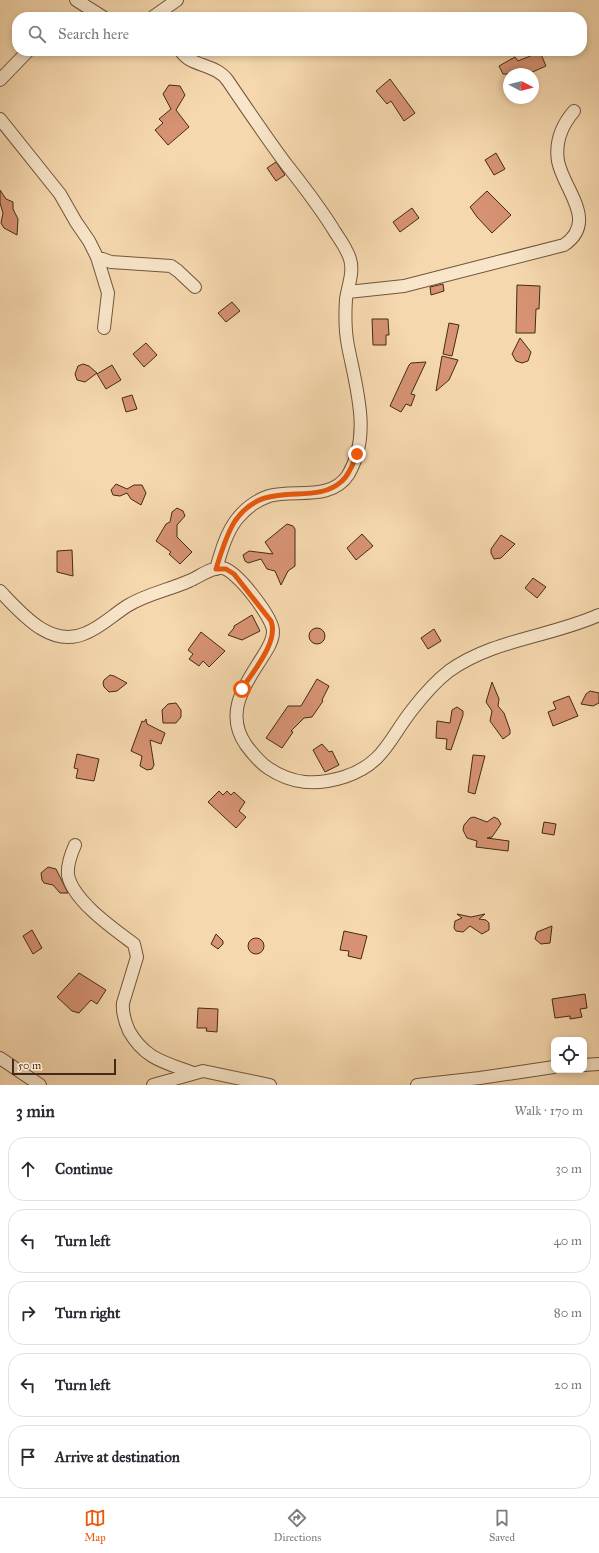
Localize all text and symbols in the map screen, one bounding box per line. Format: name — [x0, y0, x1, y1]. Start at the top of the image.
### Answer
search box — [12, 12, 587, 56]
icon: search — [26, 23, 48, 45]
text: Search here — [58, 25, 129, 43]
north arrow — [503, 68, 539, 104]
route end — [348, 445, 366, 463]
route start — [233, 680, 251, 698]
map controls — [551, 1037, 587, 1073]
button: locate — [551, 1037, 587, 1073]
scale bar — [12, 1057, 116, 1076]
text: 50 m — [18, 1059, 41, 1072]
text: 3 min — [16, 1101, 55, 1122]
text: Walk · 170 m — [514, 1103, 583, 1119]
icon: ahead — [17, 1158, 39, 1180]
text: Continue — [55, 1160, 113, 1178]
text: 30 m — [556, 1161, 582, 1177]
icon: left — [17, 1230, 39, 1252]
text: Turn left — [55, 1232, 111, 1250]
text: 40 m — [553, 1233, 582, 1249]
icon: right — [17, 1302, 39, 1324]
text: Turn right — [55, 1304, 120, 1322]
text: 80 m — [554, 1305, 582, 1321]
icon: left — [17, 1374, 39, 1396]
text: Turn left — [55, 1376, 111, 1394]
text: 20 m — [554, 1377, 582, 1393]
icon: arrive — [17, 1446, 39, 1468]
text: Arrive at destination — [55, 1448, 180, 1466]
tab: Map — [84, 1507, 106, 1544]
tab: Directions — [274, 1507, 321, 1544]
tab: Saved — [489, 1507, 515, 1544]

